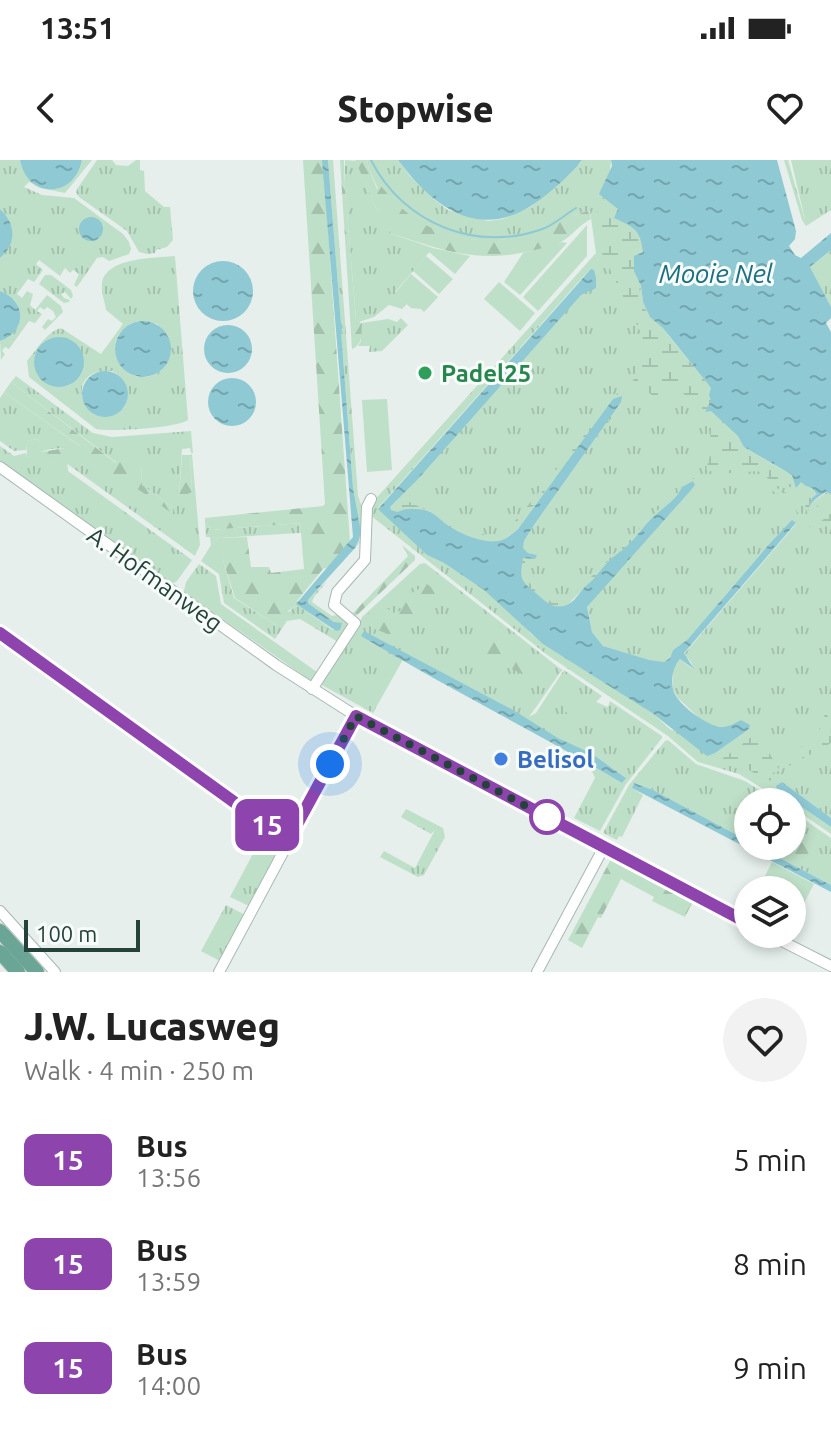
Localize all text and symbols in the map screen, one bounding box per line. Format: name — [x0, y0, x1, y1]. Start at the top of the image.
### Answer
text: 13:51 — [40, 11, 115, 45]
icon: back — [24, 86, 68, 130]
icon: heart — [763, 86, 807, 130]
text: Stopwise — [337, 88, 494, 129]
water label: Mooie Nel — [659, 259, 773, 288]
place label: Padel25 — [441, 360, 531, 387]
marker: Padel25 — [416, 364, 434, 382]
street label: A. Hofmanweg — [82, 521, 228, 637]
your location — [310, 744, 350, 784]
place label: Belisol — [517, 746, 594, 773]
marker: Belisol — [492, 750, 510, 768]
map controls — [734, 788, 806, 948]
button: locate — [734, 788, 806, 860]
line badge: 15 — [231, 799, 303, 851]
unlabelled marker — [530, 800, 564, 834]
text: 15 — [251, 809, 283, 840]
button: layers — [734, 876, 806, 948]
scale bar — [24, 916, 140, 952]
text: 100 m — [36, 921, 97, 946]
button: heart — [723, 998, 807, 1082]
text: J.W. Lucasweg — [24, 1005, 280, 1047]
text: Walk · 4 min · 250 m — [24, 1056, 254, 1085]
text: Bus — [136, 1129, 188, 1163]
text: 5 min — [733, 1143, 807, 1177]
text: 15 — [52, 1144, 84, 1175]
text: 13:56 — [136, 1163, 201, 1192]
text: Bus — [136, 1233, 188, 1267]
text: 8 min — [733, 1247, 807, 1281]
text: 15 — [52, 1248, 84, 1279]
text: 13:59 — [136, 1267, 201, 1296]
text: Bus — [136, 1337, 188, 1371]
text: 9 min — [733, 1351, 807, 1385]
text: 15 — [52, 1352, 84, 1383]
text: 14:00 — [136, 1371, 201, 1400]

